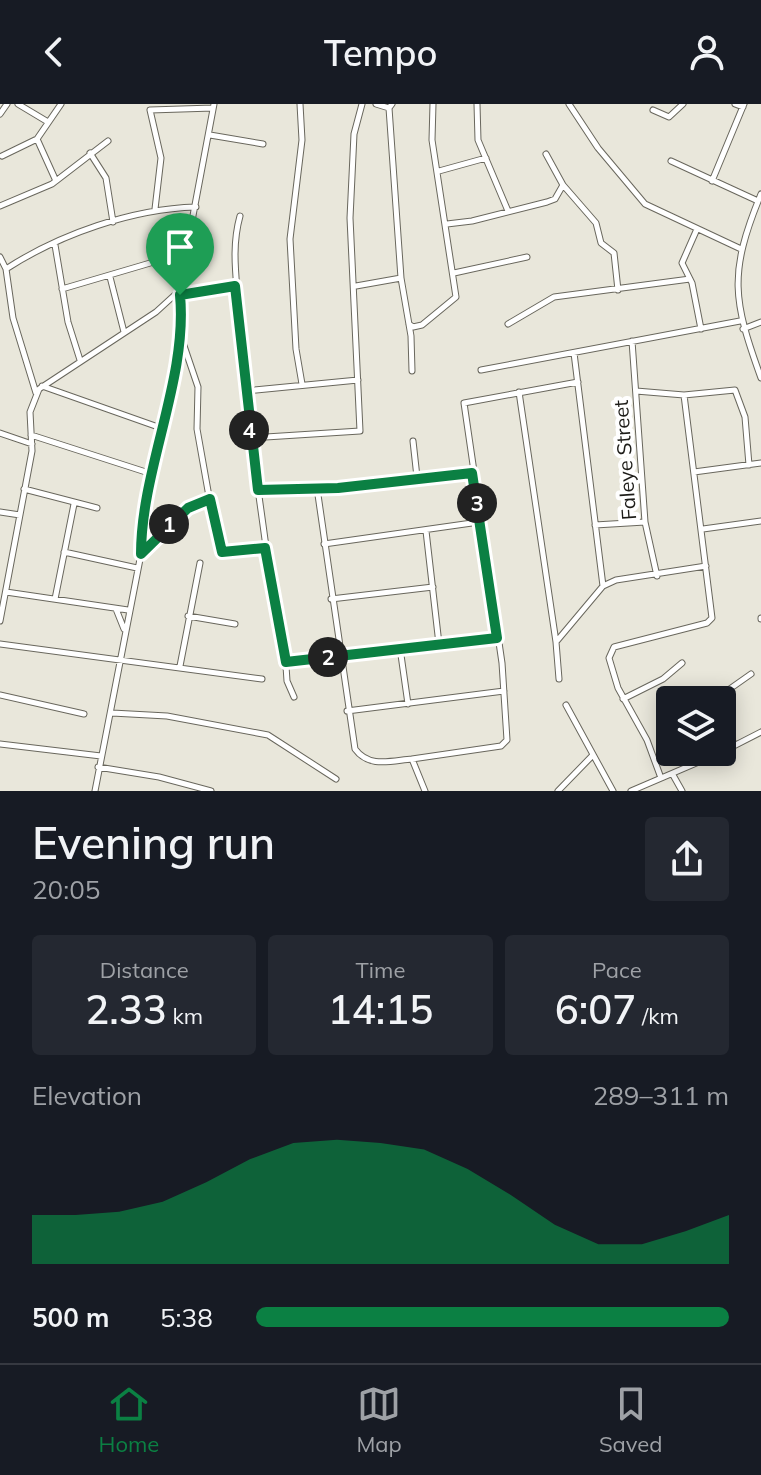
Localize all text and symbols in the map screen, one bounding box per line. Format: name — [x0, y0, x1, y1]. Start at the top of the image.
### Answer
icon: back — [32, 30, 76, 74]
text: Tempo — [324, 30, 437, 75]
icon: person — [685, 30, 729, 74]
pin — [146, 213, 214, 295]
icon: arrive — [158, 225, 202, 269]
street label: Faleye Street — [608, 399, 641, 521]
pin: 4 — [229, 410, 269, 450]
text: 4 — [242, 416, 256, 444]
pin: 3 — [457, 483, 497, 523]
text: 3 — [470, 489, 484, 517]
pin: 1 — [149, 504, 189, 544]
text: 1 — [162, 510, 176, 538]
pin: 2 — [308, 637, 348, 677]
text: 2 — [321, 643, 335, 671]
map controls — [656, 686, 736, 766]
button: layers — [656, 686, 736, 766]
text: Evening run — [32, 815, 275, 870]
button: share — [645, 817, 729, 901]
text: 20:05 — [32, 873, 100, 906]
text: Distance — [100, 956, 189, 984]
text: Time — [356, 956, 405, 984]
text: Pace — [592, 956, 642, 984]
text: 2.33 — [85, 984, 167, 1034]
text: 14:15 — [328, 984, 433, 1034]
text: 6:07 — [555, 984, 636, 1034]
text: km — [167, 1002, 203, 1030]
text: /km — [636, 1002, 679, 1030]
text: Elevation — [32, 1079, 142, 1112]
text: 289–311 m — [593, 1079, 729, 1112]
text: 500 m — [32, 1301, 109, 1334]
text: 5:38 — [160, 1301, 213, 1334]
tab: Home — [99, 1382, 159, 1458]
tab: Map — [356, 1382, 402, 1458]
tab: Saved — [599, 1382, 662, 1458]

